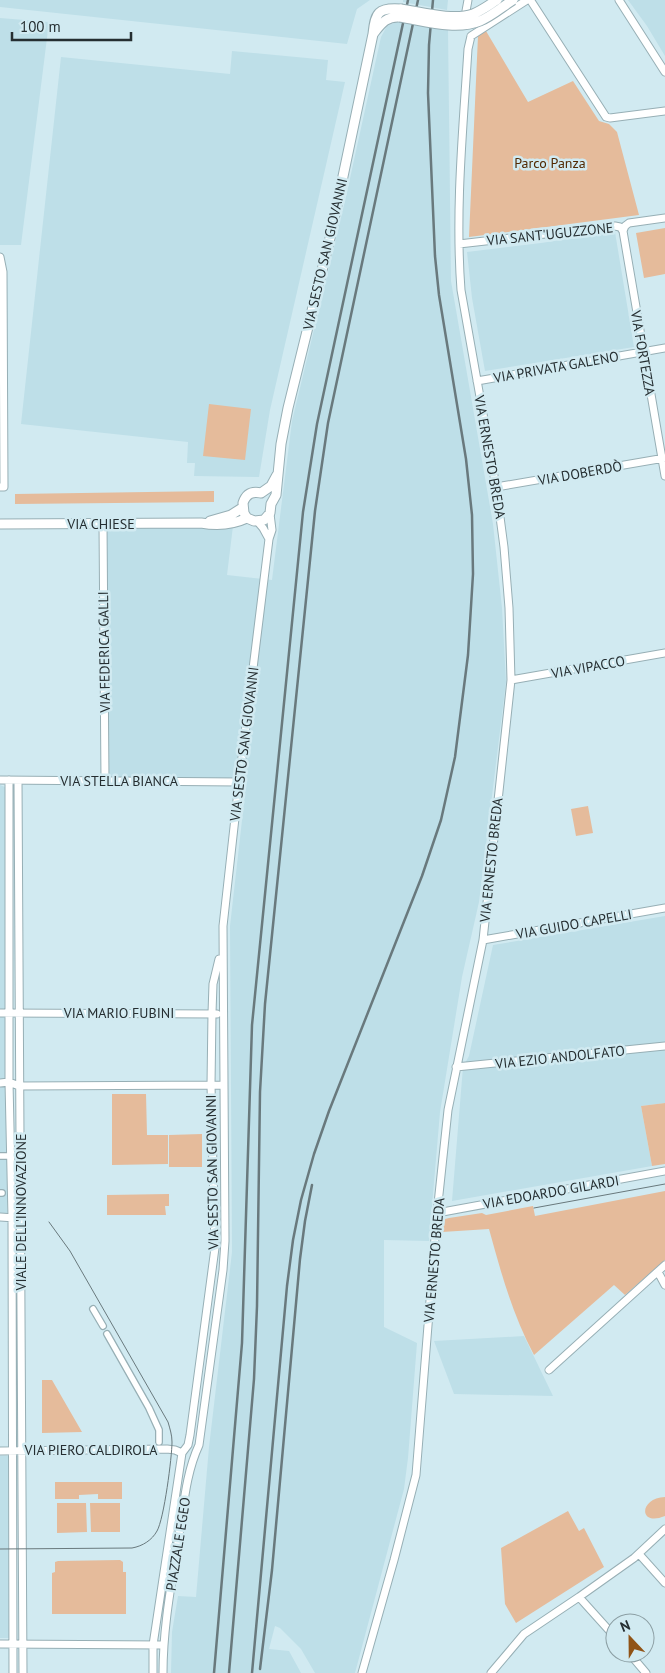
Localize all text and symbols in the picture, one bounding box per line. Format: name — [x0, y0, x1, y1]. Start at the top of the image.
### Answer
scale bar — [12, 10, 131, 42]
text: 100 m — [20, 17, 61, 36]
park label: Parco Panza — [514, 154, 586, 172]
street label: VIA SESTO SAN GIOVANNI — [299, 176, 351, 333]
street label: VIA SANT'UGUZZONE — [485, 218, 614, 250]
street label: VIA FORTEZZA — [627, 308, 659, 398]
street label: VIA PRIVATA GALENO — [491, 347, 620, 387]
street label: VIA ERNESTO BREDA — [470, 393, 510, 521]
street label: VIA DOBERDÒ — [536, 457, 623, 489]
street label: VIA CHIESE — [66, 515, 135, 533]
street label: VIA FEDERICA GALLI — [94, 591, 114, 714]
street label: VIA VIPACCO — [549, 652, 626, 683]
street label: VIA SESTO SAN GIOVANNI — [225, 666, 262, 823]
street label: VIA STELLA BIANCA — [59, 772, 179, 790]
street label: VIA ERNESTO BREDA — [475, 796, 507, 924]
street label: VIA GUIDO CAPELLI — [514, 905, 633, 943]
street label: VIA MARIO FUBINI — [63, 1004, 174, 1022]
street label: VIA EZIO ANDOLFATO — [493, 1041, 626, 1073]
street label: VIA SESTO SAN GIOVANNI — [202, 1094, 222, 1251]
street label: VIALE DELL'INNOVAZIONE — [12, 1134, 30, 1291]
street label: VIA EDOARDO GILARDI — [481, 1171, 621, 1213]
street label: VIA ERNESTO BREDA — [419, 1196, 448, 1324]
street label: VIA PIERO CALDIROLA — [24, 1441, 158, 1459]
street label: PIAZZALE EGEO — [162, 1496, 194, 1592]
north arrow — [605, 1613, 655, 1663]
text: N — [617, 1616, 633, 1636]

